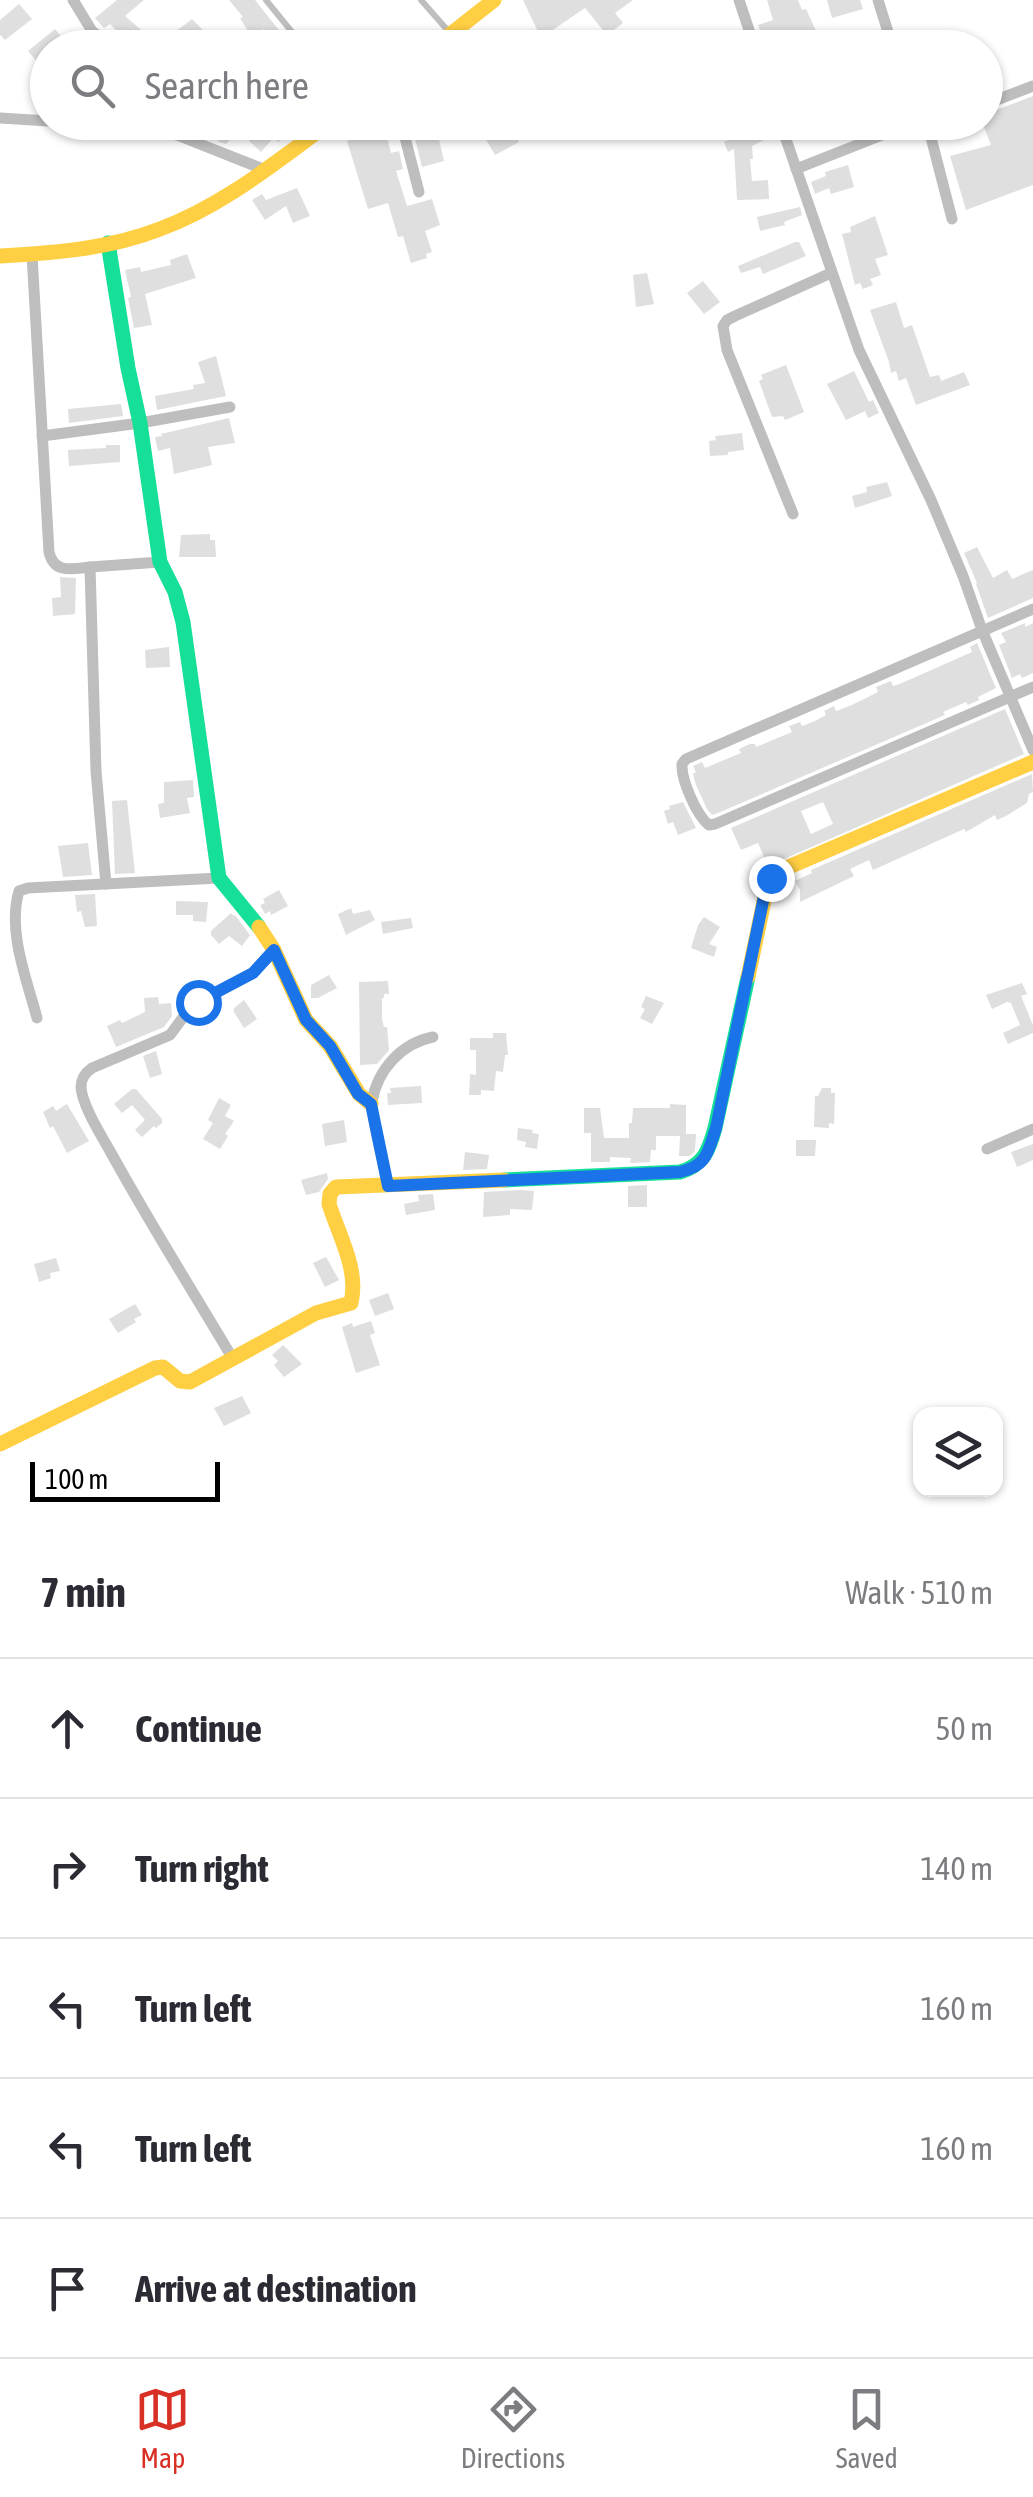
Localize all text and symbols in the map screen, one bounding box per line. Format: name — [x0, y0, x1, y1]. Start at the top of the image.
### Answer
search box — [30, 30, 1003, 140]
icon: search — [65, 58, 120, 113]
text: Search here — [145, 64, 309, 107]
route end — [749, 856, 795, 902]
route start — [176, 980, 222, 1026]
map controls — [913, 1407, 1003, 1497]
button: layers — [913, 1407, 1003, 1497]
scale bar — [30, 1457, 220, 1502]
text: 100 m — [45, 1463, 108, 1495]
text: 7 min — [40, 1568, 126, 1616]
text: Walk · 510 m — [845, 1574, 993, 1611]
icon: ahead — [40, 1701, 95, 1756]
text: Continue — [135, 1707, 262, 1750]
text: 50 m — [935, 1710, 993, 1747]
icon: right — [40, 1841, 95, 1896]
text: Turn right — [135, 1847, 269, 1890]
text: 140 m — [920, 1850, 993, 1887]
icon: left — [40, 1981, 95, 2036]
text: Turn left — [135, 1987, 251, 2030]
text: 160 m — [920, 1990, 993, 2027]
icon: left — [40, 2121, 95, 2176]
text: Turn left — [135, 2127, 251, 2170]
text: 160 m — [920, 2130, 993, 2167]
icon: arrive — [40, 2261, 95, 2316]
text: Arrive at destination — [135, 2267, 417, 2310]
tab: Map — [135, 2382, 190, 2474]
tab: Directions — [461, 2382, 565, 2474]
tab: Saved — [836, 2382, 898, 2474]

